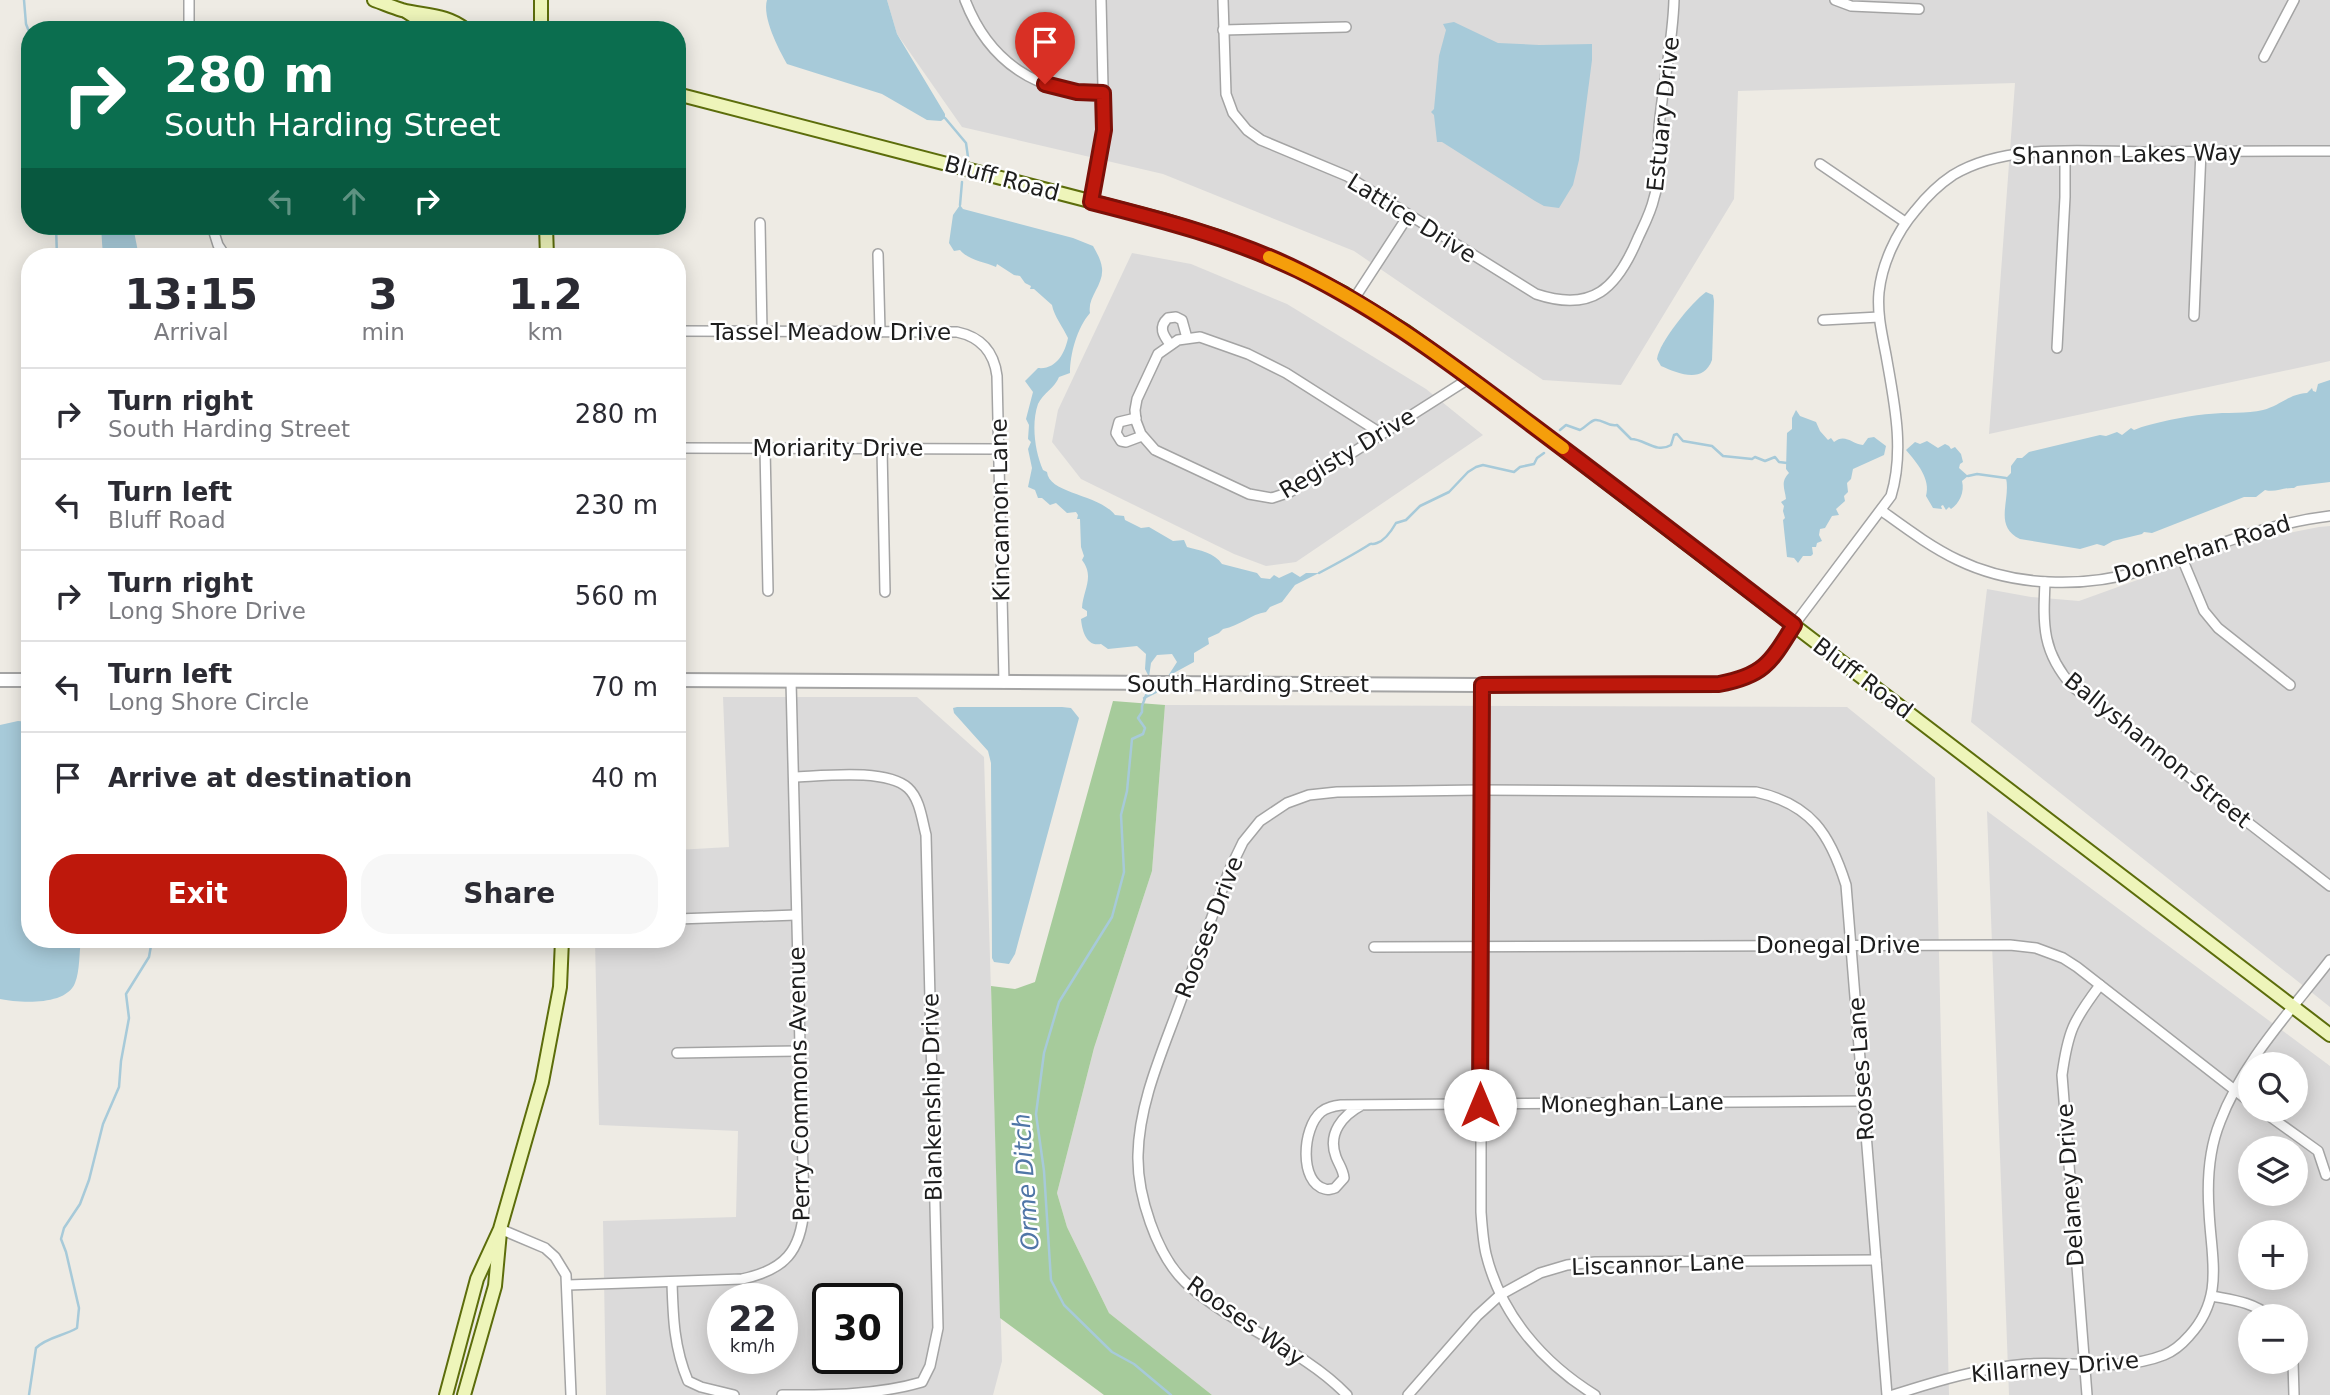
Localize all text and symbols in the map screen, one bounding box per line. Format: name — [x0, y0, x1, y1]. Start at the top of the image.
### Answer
pin — [1015, 12.0, 1075, 84]
icon: arrive — [1026, 23, 1064, 61]
street label: Estuary Drive — [1642, 35, 1684, 193]
text: 280 m — [164, 47, 334, 104]
icon: right — [49, 49, 140, 140]
text: South Harding Street — [164, 106, 501, 144]
street label: Shannon Lakes Way — [2012, 139, 2242, 169]
street label: Bluff Road — [942, 150, 1062, 206]
street label: Lattice Drive — [1343, 168, 1481, 268]
icon: left — [262, 182, 300, 220]
icon: ahead — [335, 182, 373, 220]
icon: right — [408, 182, 446, 220]
text: 13:15 — [124, 270, 258, 319]
text: 3 — [369, 270, 398, 319]
text: 1.2 — [508, 270, 583, 319]
text: Arrival — [154, 319, 229, 345]
text: min — [361, 319, 405, 345]
text: km — [528, 319, 563, 345]
street label: Tassel Meadow Drive — [710, 319, 951, 345]
text: Turn right — [108, 386, 253, 416]
icon: right — [49, 395, 87, 433]
text: 280 m — [575, 399, 658, 429]
street label: Registy Drive — [1275, 402, 1419, 504]
text: South Harding Street — [108, 416, 350, 442]
street label: Kincannon Lane — [985, 418, 1015, 602]
street label: Moriarity Drive — [753, 435, 923, 461]
text: Turn left — [108, 477, 232, 507]
icon: left — [49, 486, 87, 524]
text: 230 m — [575, 490, 658, 520]
text: Bluff Road — [108, 507, 226, 533]
street label: Donnehan Road — [2111, 510, 2293, 588]
text: Turn right — [108, 568, 253, 598]
icon: right — [49, 577, 87, 615]
text: 560 m — [575, 581, 658, 611]
text: Long Shore Drive — [108, 598, 306, 624]
street label: Bluff Road — [1808, 632, 1918, 724]
text: Turn left — [108, 659, 232, 689]
street label: Ballyshannon Street — [2060, 667, 2256, 833]
icon: left — [49, 668, 87, 706]
street label: South Harding Street — [1127, 671, 1369, 697]
text: 70 m — [591, 672, 658, 702]
text: Long Shore Circle — [108, 689, 309, 715]
icon: arrive — [49, 759, 87, 797]
text: Arrive at destination — [108, 763, 412, 793]
text: 40 m — [591, 763, 658, 793]
street label: Rooses Drive — [1170, 852, 1248, 1002]
button: Exit — [49, 854, 347, 934]
button: Share — [361, 854, 658, 934]
street label: Donegal Drive — [1756, 932, 1920, 958]
street label: Perry Commons Avenue — [784, 946, 814, 1222]
street label: Blankenship Drive — [917, 993, 947, 1201]
street label: Rooses Lane — [1843, 996, 1879, 1142]
map controls — [2238, 1052, 2308, 1374]
button: search — [2238, 1052, 2308, 1122]
position arrow — [1443, 1068, 1517, 1142]
street label: Moneghan Lane — [1540, 1088, 1724, 1118]
street label: Delaney Drive — [2051, 1103, 2089, 1267]
water label: Orme Ditch — [1007, 1112, 1045, 1252]
button: layers — [2238, 1136, 2308, 1206]
button: + — [2238, 1220, 2308, 1290]
street label: Liscannor Lane — [1571, 1248, 1745, 1280]
street label: Rooses Way — [1182, 1271, 1310, 1371]
speed limit sign: 30 — [812, 1283, 903, 1374]
text: 22 — [728, 1299, 777, 1339]
button: − — [2238, 1304, 2308, 1374]
text: km/h — [730, 1335, 775, 1356]
street label: Killarney Drive — [1970, 1347, 2140, 1387]

